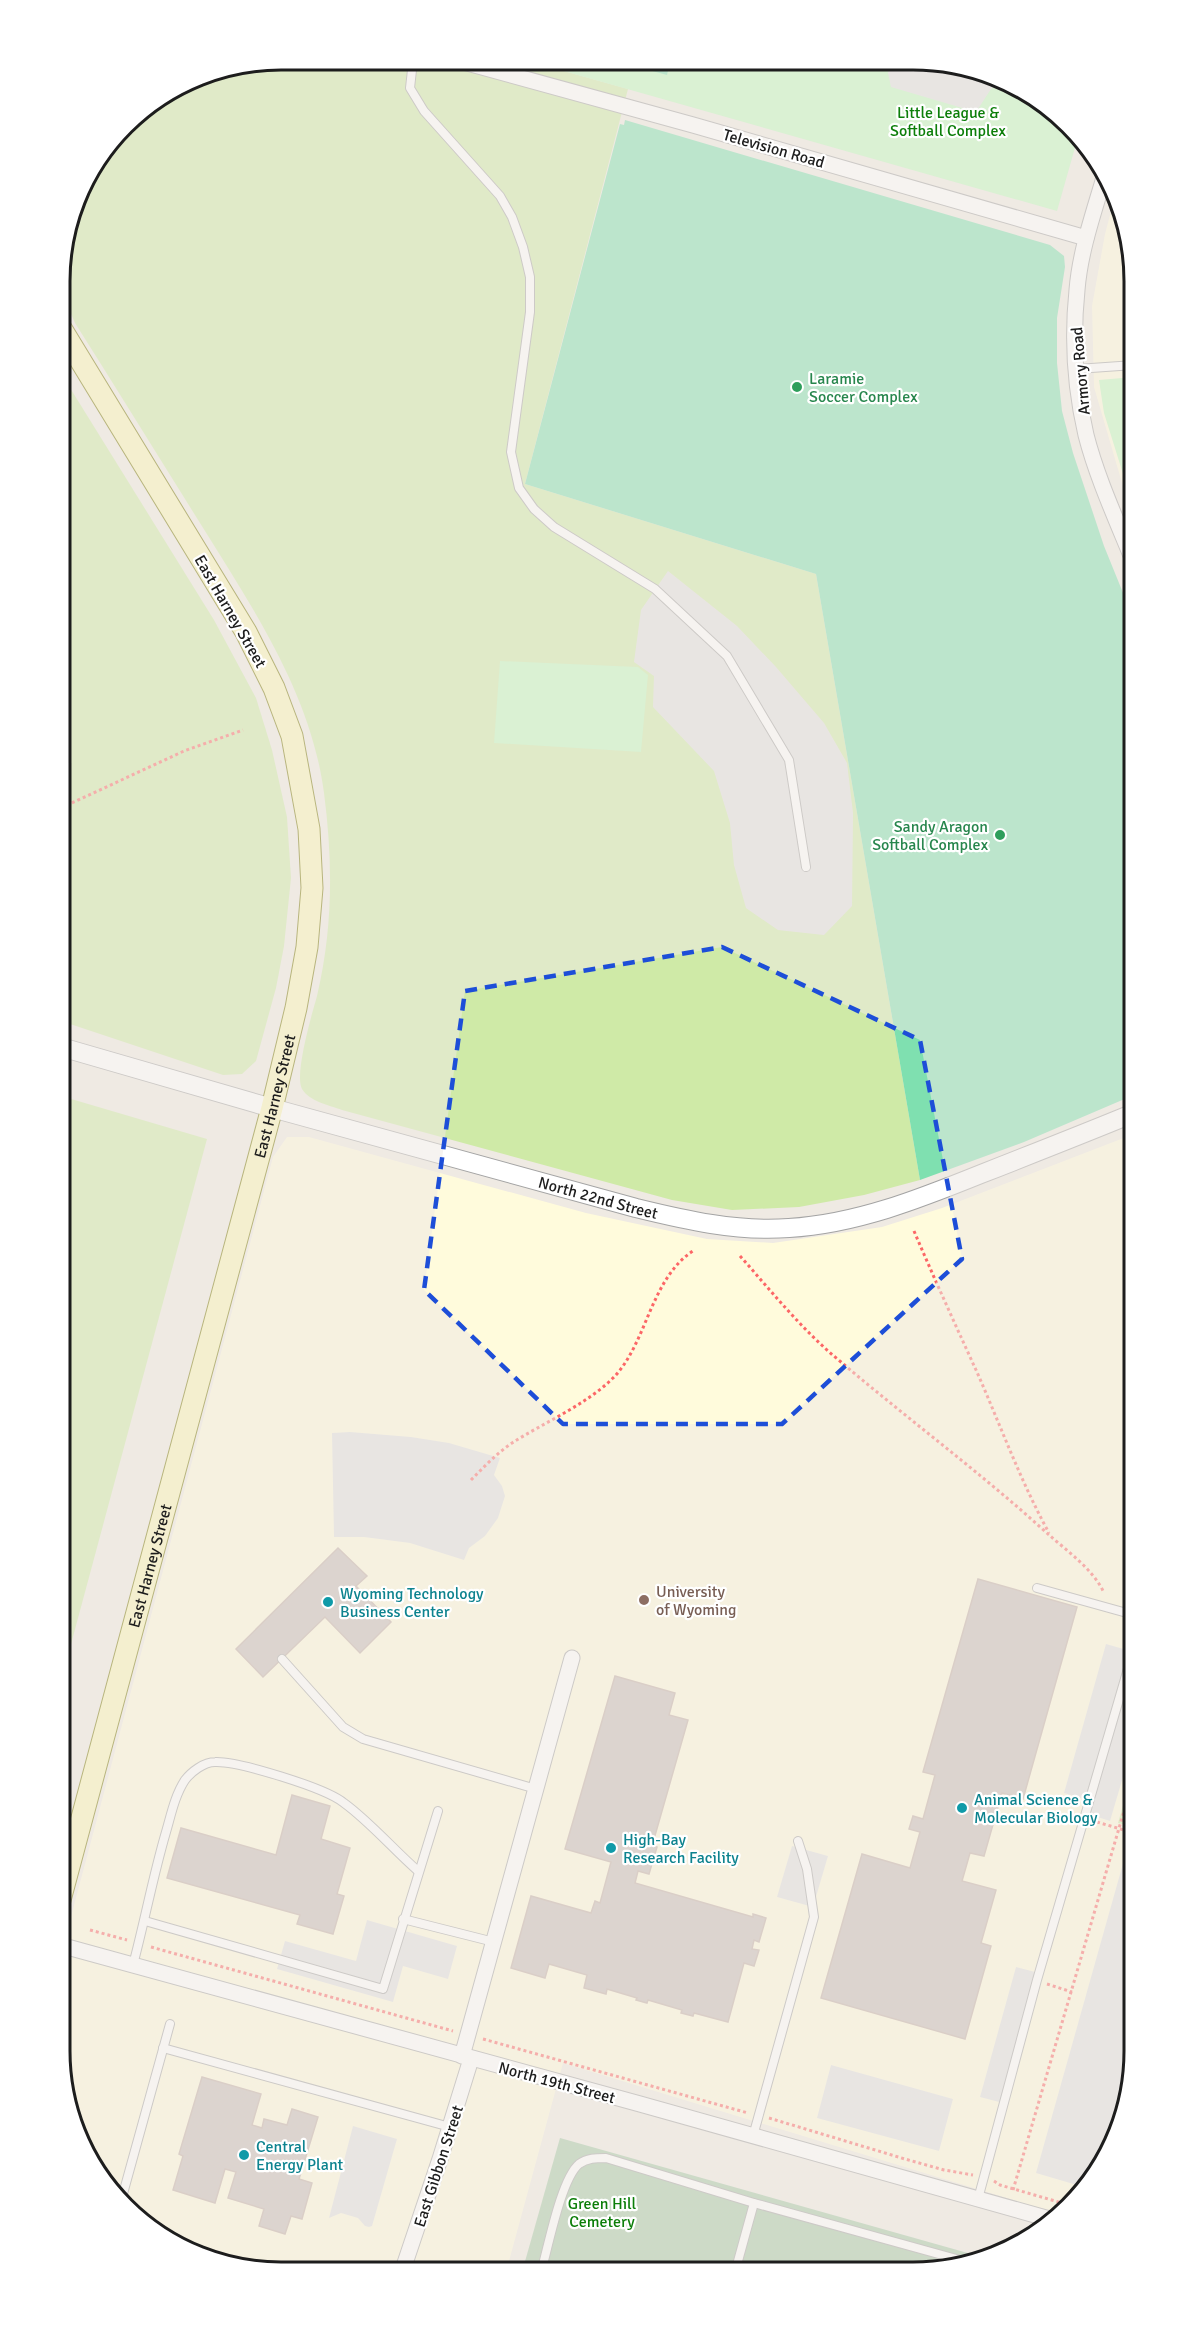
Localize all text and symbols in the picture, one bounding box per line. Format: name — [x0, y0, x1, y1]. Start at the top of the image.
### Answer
park label: Little League & Softball Complex — [890, 103, 1007, 141]
street label: Television Road — [721, 125, 827, 173]
street label: Armory Road — [1067, 326, 1095, 416]
place label: Laramie Soccer Complex — [809, 369, 918, 407]
marker: Laramie Soccer Complex — [790, 380, 804, 394]
street label: East Harney Street — [190, 551, 271, 672]
place label: Sandy Aragon Softball Complex — [872, 817, 989, 855]
marker: Sandy Aragon Softball Complex — [993, 828, 1007, 842]
street label: East Harney Street — [250, 1032, 300, 1161]
street label: North 22nd Street — [536, 1173, 660, 1224]
street label: East Harney Street — [124, 1502, 177, 1630]
place label: University of Wyoming — [656, 1582, 737, 1620]
place label: Wyoming Technology Business Center — [340, 1584, 484, 1622]
marker: University of Wyoming — [637, 1593, 651, 1607]
marker: Wyoming Technology Business Center — [321, 1595, 335, 1609]
place label: Animal Science & Molecular Biology — [974, 1790, 1098, 1828]
marker: Animal Science & Molecular Biology — [955, 1801, 969, 1815]
place label: High-Bay Research Facility — [623, 1830, 739, 1868]
marker: High-Bay Research Facility — [604, 1841, 618, 1855]
street label: North 19th Street — [496, 2058, 618, 2108]
street label: East Gibbon Street — [410, 2102, 468, 2230]
place label: Central Energy Plant — [256, 2137, 344, 2175]
marker: Central Energy Plant — [237, 2148, 251, 2162]
park label: Green Hill Cemetery — [568, 2194, 637, 2232]

